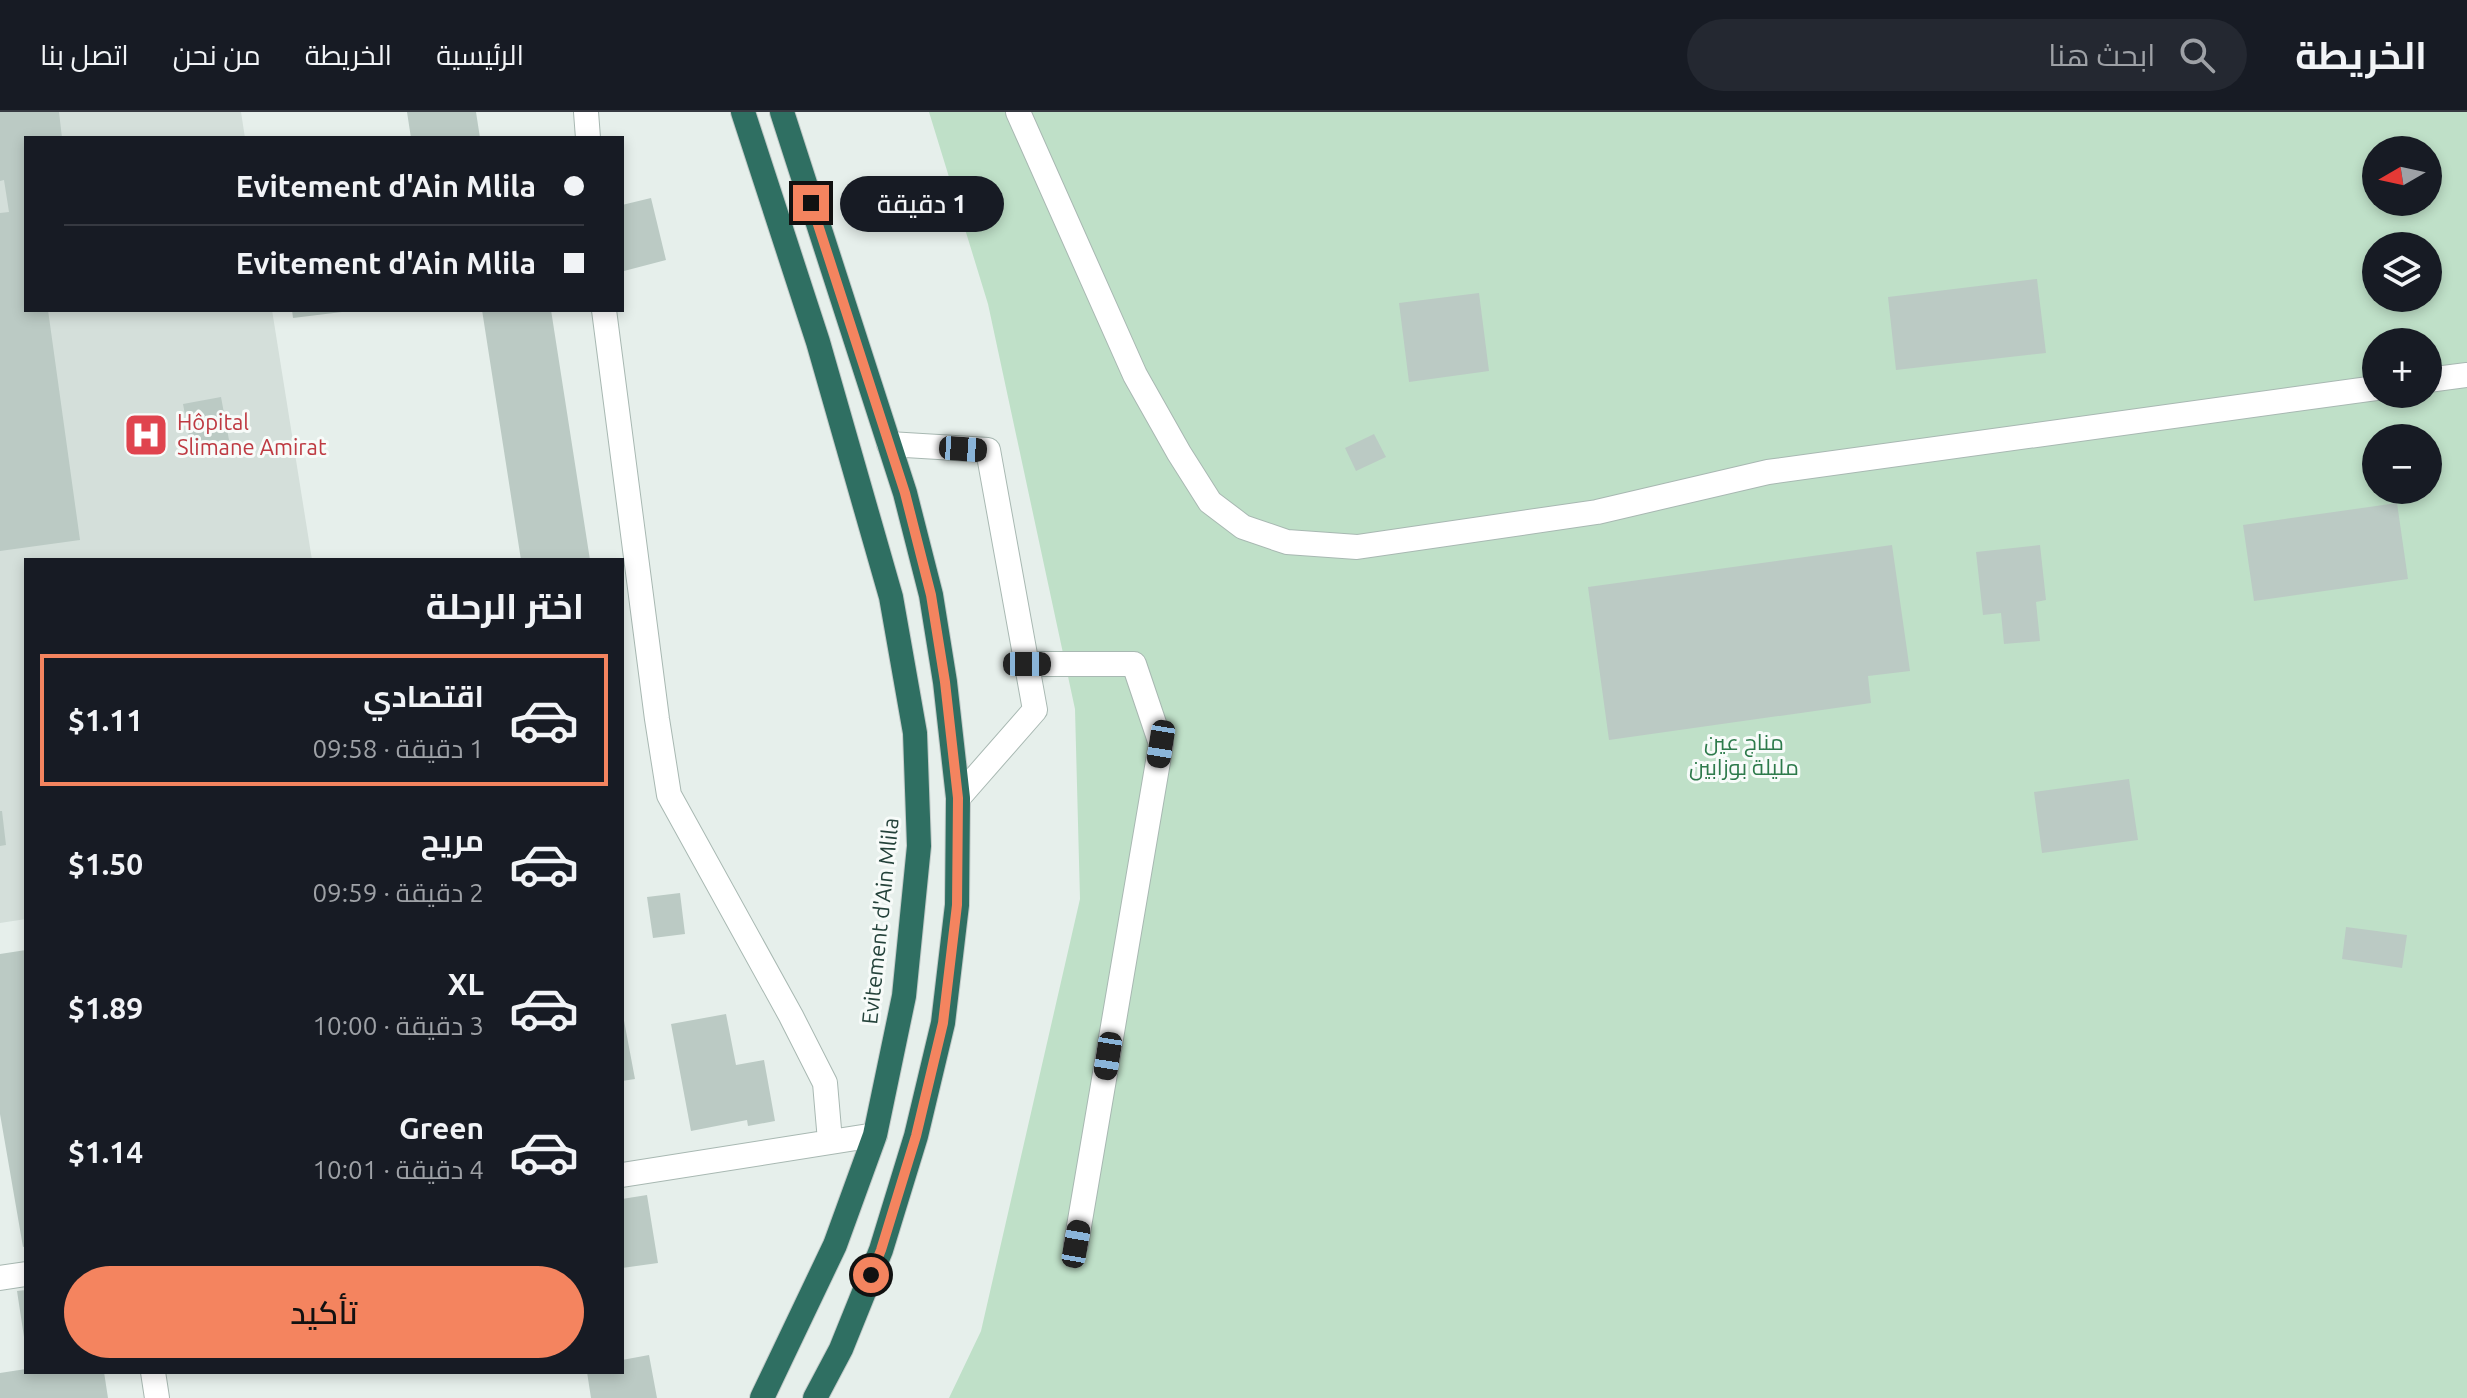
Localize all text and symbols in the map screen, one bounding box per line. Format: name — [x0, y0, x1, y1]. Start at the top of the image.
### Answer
search box — [1687, 19, 2247, 91]
icon: search — [2175, 33, 2219, 77]
text: الخريطة — [2295, 34, 2427, 76]
text: ابحث هنا — [2048, 38, 2155, 72]
text: اتصل بنا — [40, 39, 129, 70]
text: من نحن — [173, 39, 261, 70]
text: الخريطة — [305, 39, 392, 70]
text: الرئيسية — [436, 39, 524, 70]
north arrow — [2362, 136, 2442, 216]
map controls — [2362, 136, 2442, 504]
text: Evitement d'Ain Mlila — [236, 169, 536, 203]
callout: 1 دقيقة — [839, 175, 1003, 231]
route end — [793, 185, 829, 221]
text: 1 دقيقة — [877, 189, 967, 218]
button: layers — [2362, 232, 2442, 312]
text: Evitement d'Ain Mlila — [236, 246, 536, 280]
button: + — [2362, 328, 2442, 408]
place label: Hôpital Slimane Amirat — [177, 409, 327, 459]
hospital icon: Hôpital Slimane Amirat — [122, 411, 170, 459]
button: − — [2362, 424, 2442, 504]
car — [938, 435, 988, 463]
text: اختر الرحلة — [426, 585, 584, 626]
car — [1003, 652, 1051, 676]
text: اقتصادي — [363, 679, 484, 713]
icon: car — [508, 684, 580, 756]
text: $1.11 — [68, 703, 143, 737]
car — [1145, 718, 1177, 770]
park label: مناج عين مليلة بوزابين — [1689, 729, 1799, 781]
text: 1 دقيقة · 09:58 — [312, 734, 484, 763]
street label: Evitement d'Ain Mlila — [856, 816, 903, 1025]
text: مريح — [421, 823, 484, 857]
icon: car — [508, 828, 580, 900]
text: $1.50 — [68, 847, 143, 881]
text: 2 دقيقة · 09:59 — [312, 878, 484, 907]
text: XL — [448, 967, 484, 1001]
icon: car — [508, 972, 580, 1044]
text: $1.89 — [68, 991, 143, 1025]
text: 3 دقيقة · 10:00 — [312, 1011, 484, 1040]
car — [1092, 1030, 1124, 1082]
text: Green — [399, 1111, 484, 1145]
icon: car — [508, 1116, 580, 1188]
text: $1.14 — [68, 1135, 143, 1169]
text: 4 دقيقة · 10:01 — [312, 1155, 484, 1184]
car — [1060, 1218, 1092, 1270]
route start — [853, 1257, 889, 1293]
button: تأكيد — [64, 1266, 584, 1358]

